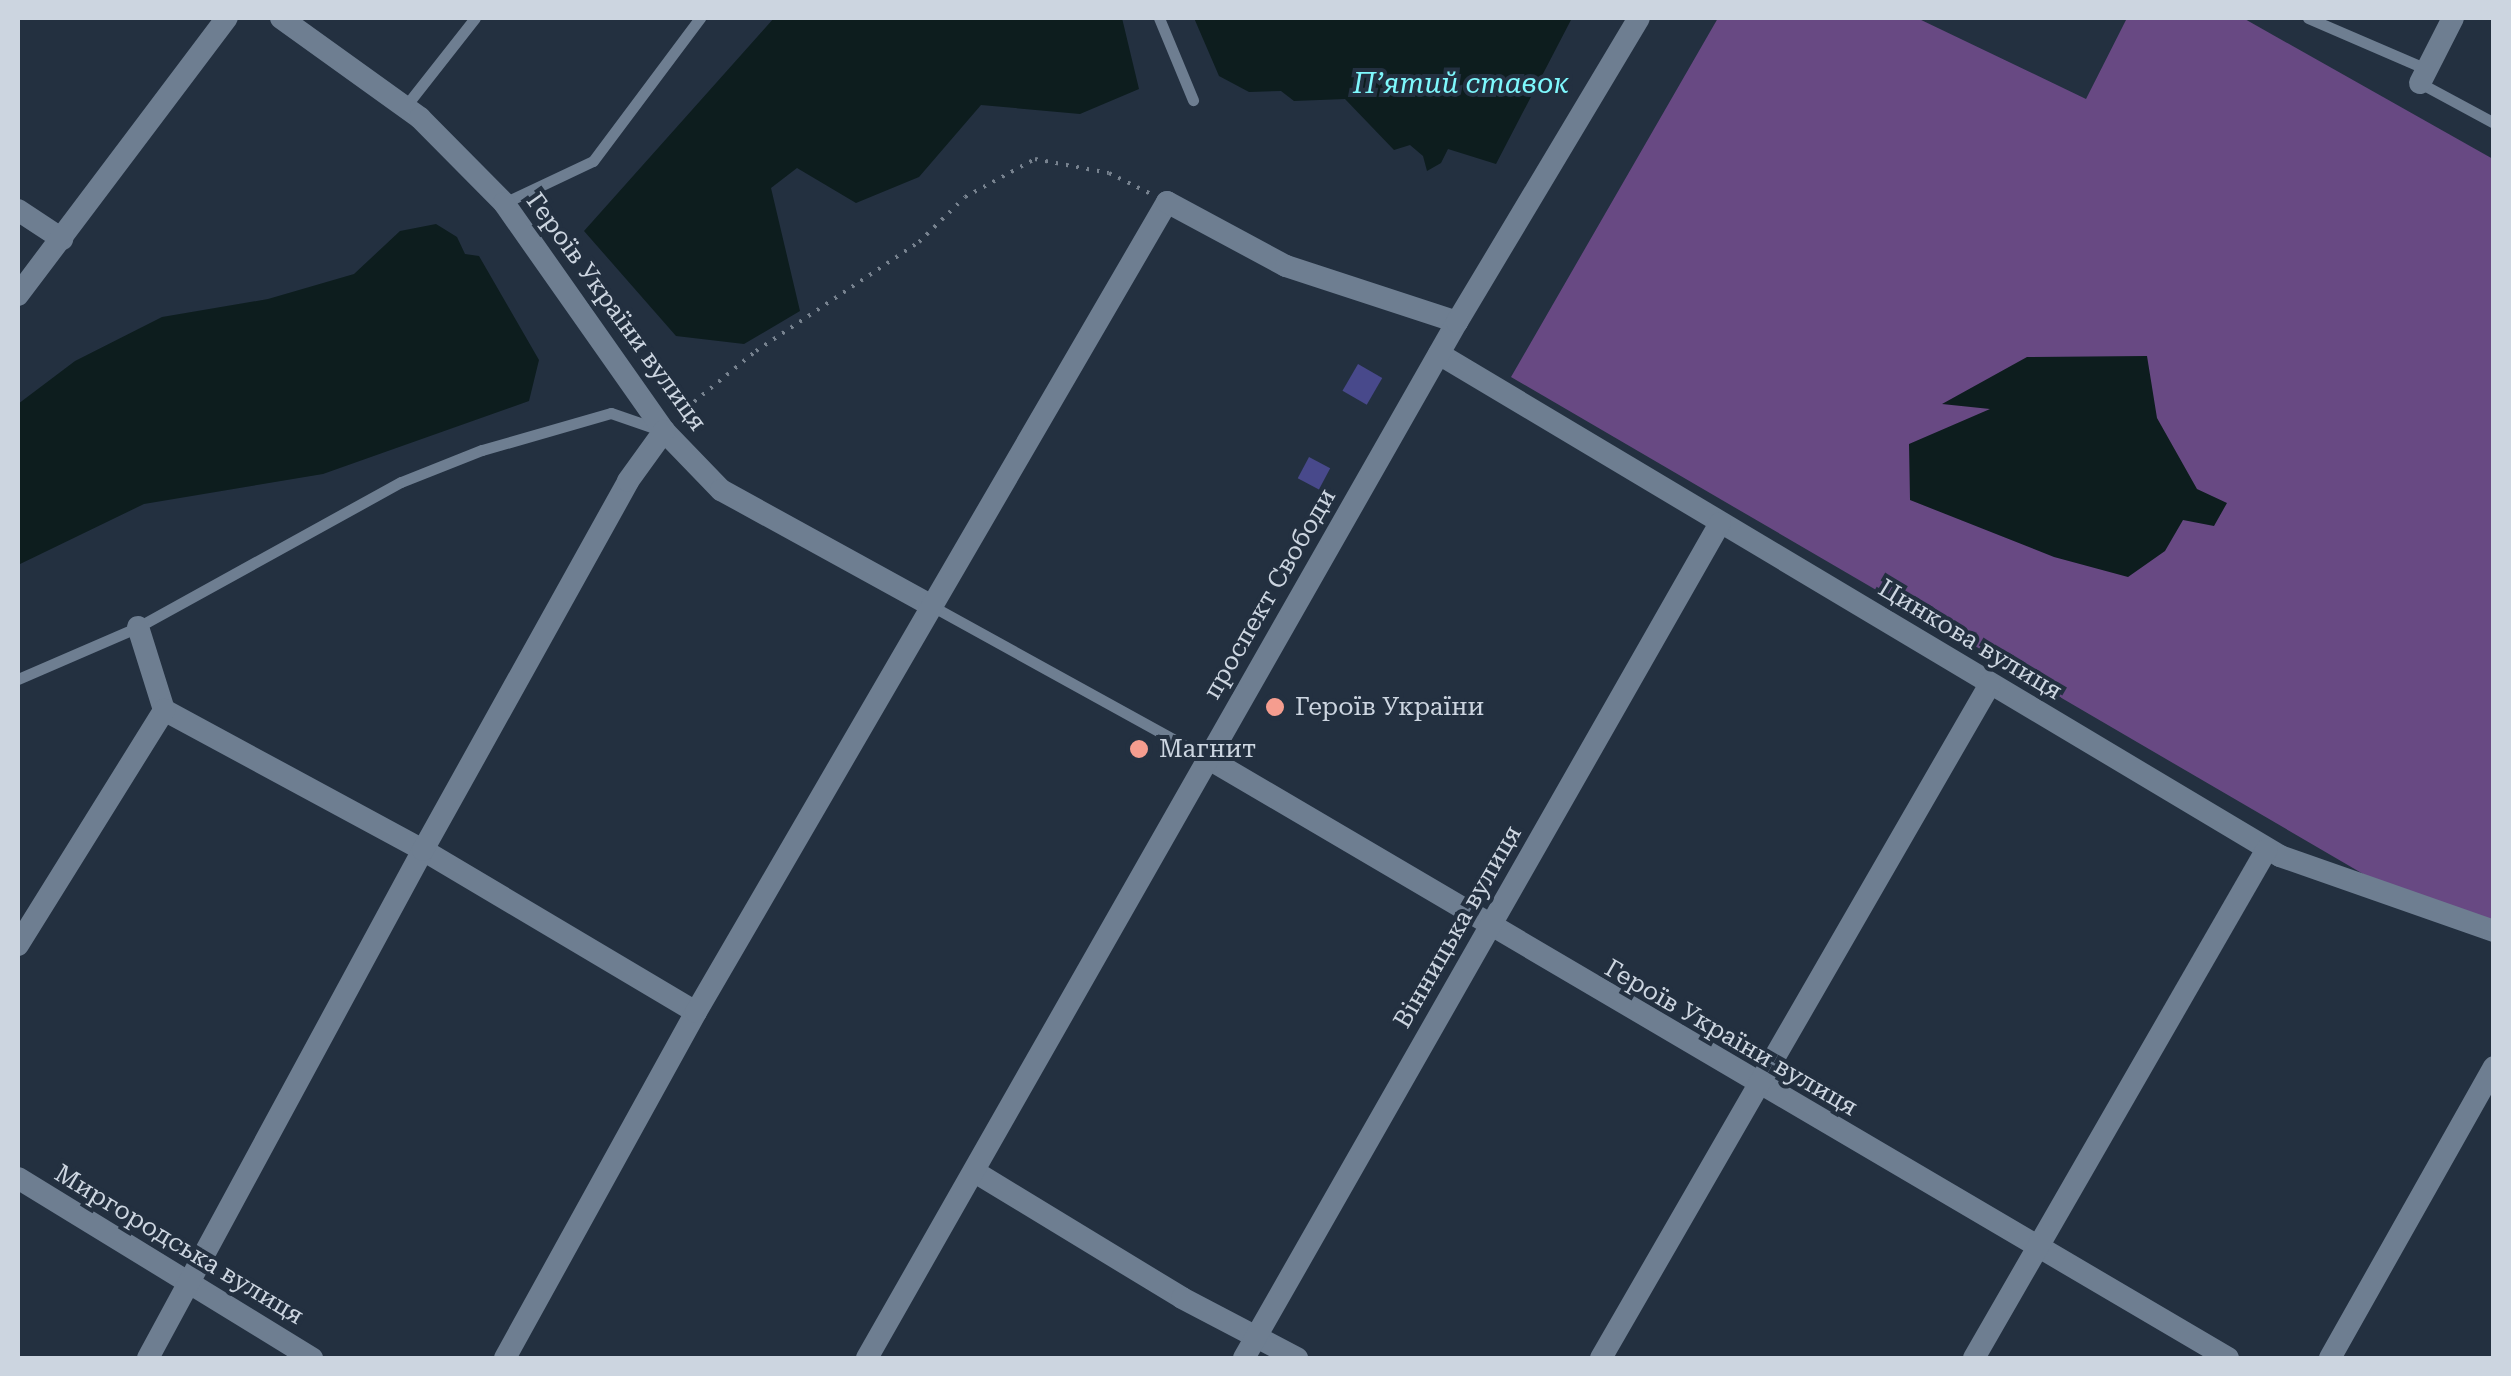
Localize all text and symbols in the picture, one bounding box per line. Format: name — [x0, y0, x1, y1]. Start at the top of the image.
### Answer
water label: П’ятий ставок — [1353, 67, 1569, 101]
street label: Героїв України вулиця — [520, 187, 712, 437]
street label: проспект Свободи — [1198, 483, 1342, 705]
street label: Цинкова вулиця — [1873, 573, 2067, 707]
place label: Героїв України — [1295, 692, 1484, 722]
marker: Героїв України — [1264, 696, 1286, 718]
place label: Магнит — [1159, 734, 1256, 764]
marker: Магнит — [1128, 738, 1150, 760]
street label: Вінницька вулиця — [1388, 820, 1528, 1034]
street label: Героїв України вулиця — [1599, 953, 1863, 1123]
street label: Миргородська вулиця — [49, 1159, 309, 1331]

